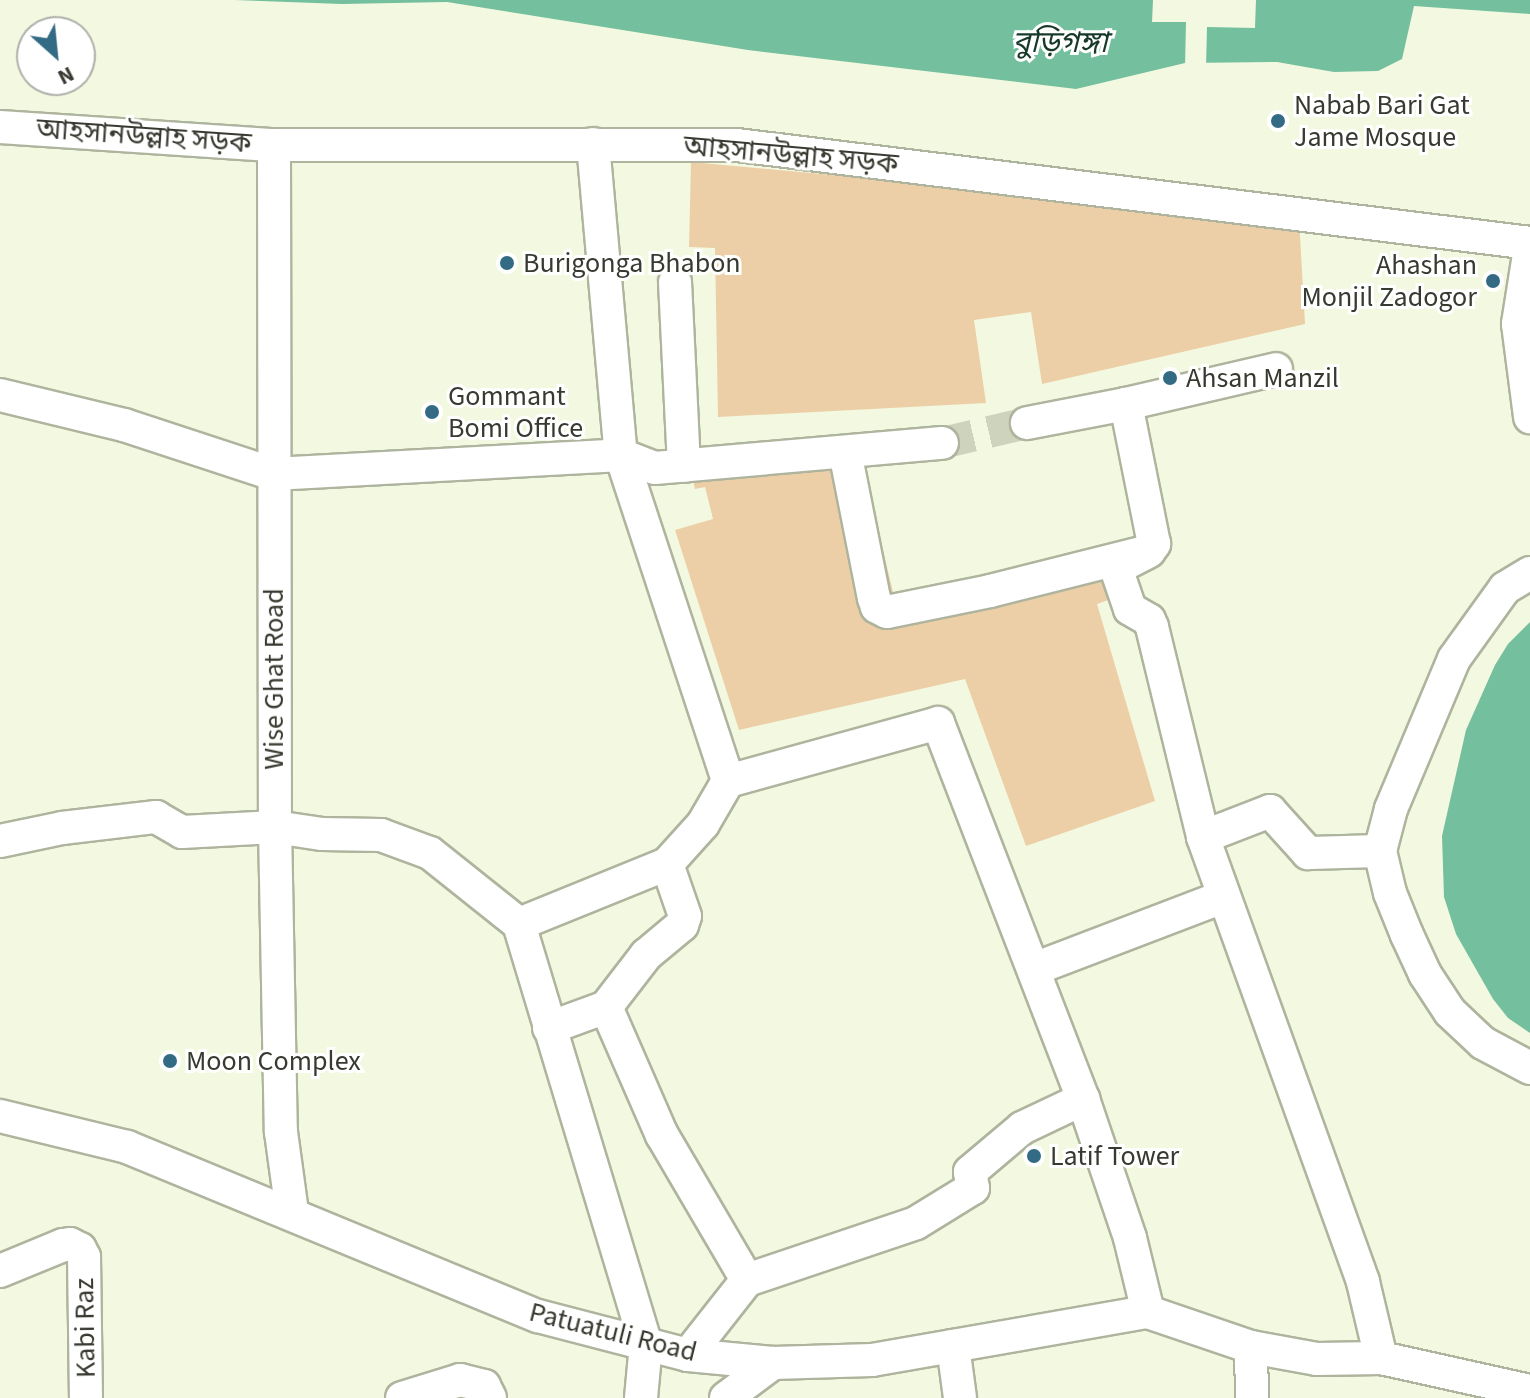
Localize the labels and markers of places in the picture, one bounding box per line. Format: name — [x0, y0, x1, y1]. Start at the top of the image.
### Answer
place label: Nabab Bari Gat Jame Mosque — [1294, 88, 1470, 154]
marker: Nabab Bari Gat Jame Mosque — [1269, 112, 1287, 130]
place label: Burigonga Bhabon — [523, 246, 741, 280]
place label: Ahashan Monjil Zadogor — [1302, 248, 1477, 314]
marker: Burigonga Bhabon — [498, 254, 516, 272]
marker: Ahashan Monjil Zadogor — [1484, 272, 1502, 290]
place label: Ahsan Manzil — [1186, 361, 1339, 395]
marker: Ahsan Manzil — [1161, 369, 1179, 387]
place label: Gommant Bomi Office — [448, 379, 583, 445]
marker: Gommant Bomi Office — [423, 403, 441, 421]
place label: Moon Complex — [186, 1044, 361, 1078]
marker: Moon Complex — [161, 1052, 179, 1070]
place label: Latif Tower — [1050, 1139, 1179, 1173]
marker: Latif Tower — [1025, 1147, 1043, 1165]

